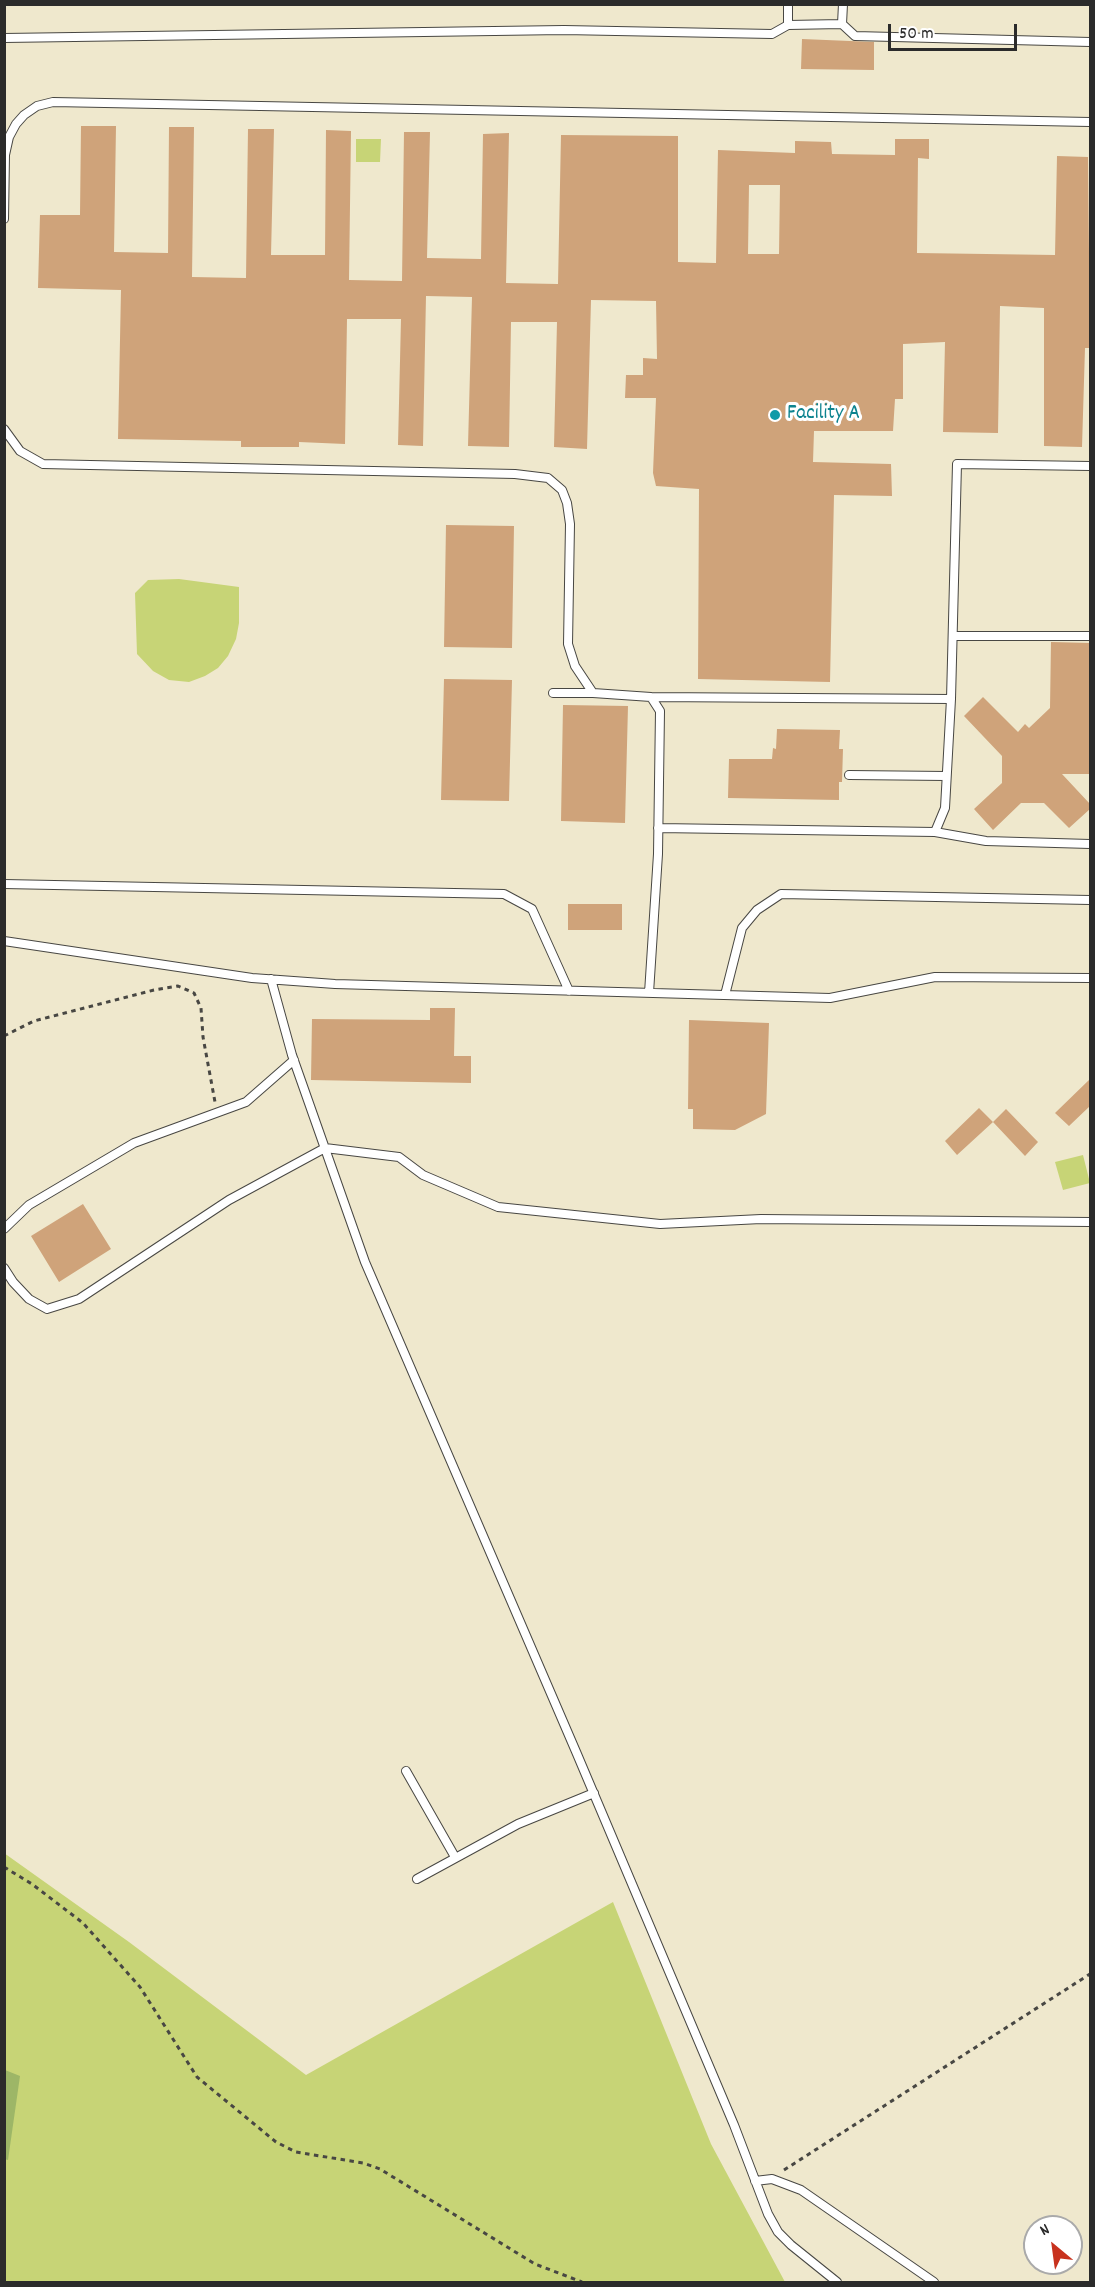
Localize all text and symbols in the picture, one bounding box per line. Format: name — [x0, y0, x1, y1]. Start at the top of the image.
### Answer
scale bar — [891, 12, 1020, 50]
text: 50 m — [899, 22, 934, 47]
place label: Facility A — [787, 402, 860, 428]
marker: Facility A — [768, 408, 782, 422]
north arrow — [1023, 2215, 1083, 2275]
text: N — [1036, 2219, 1054, 2243]

